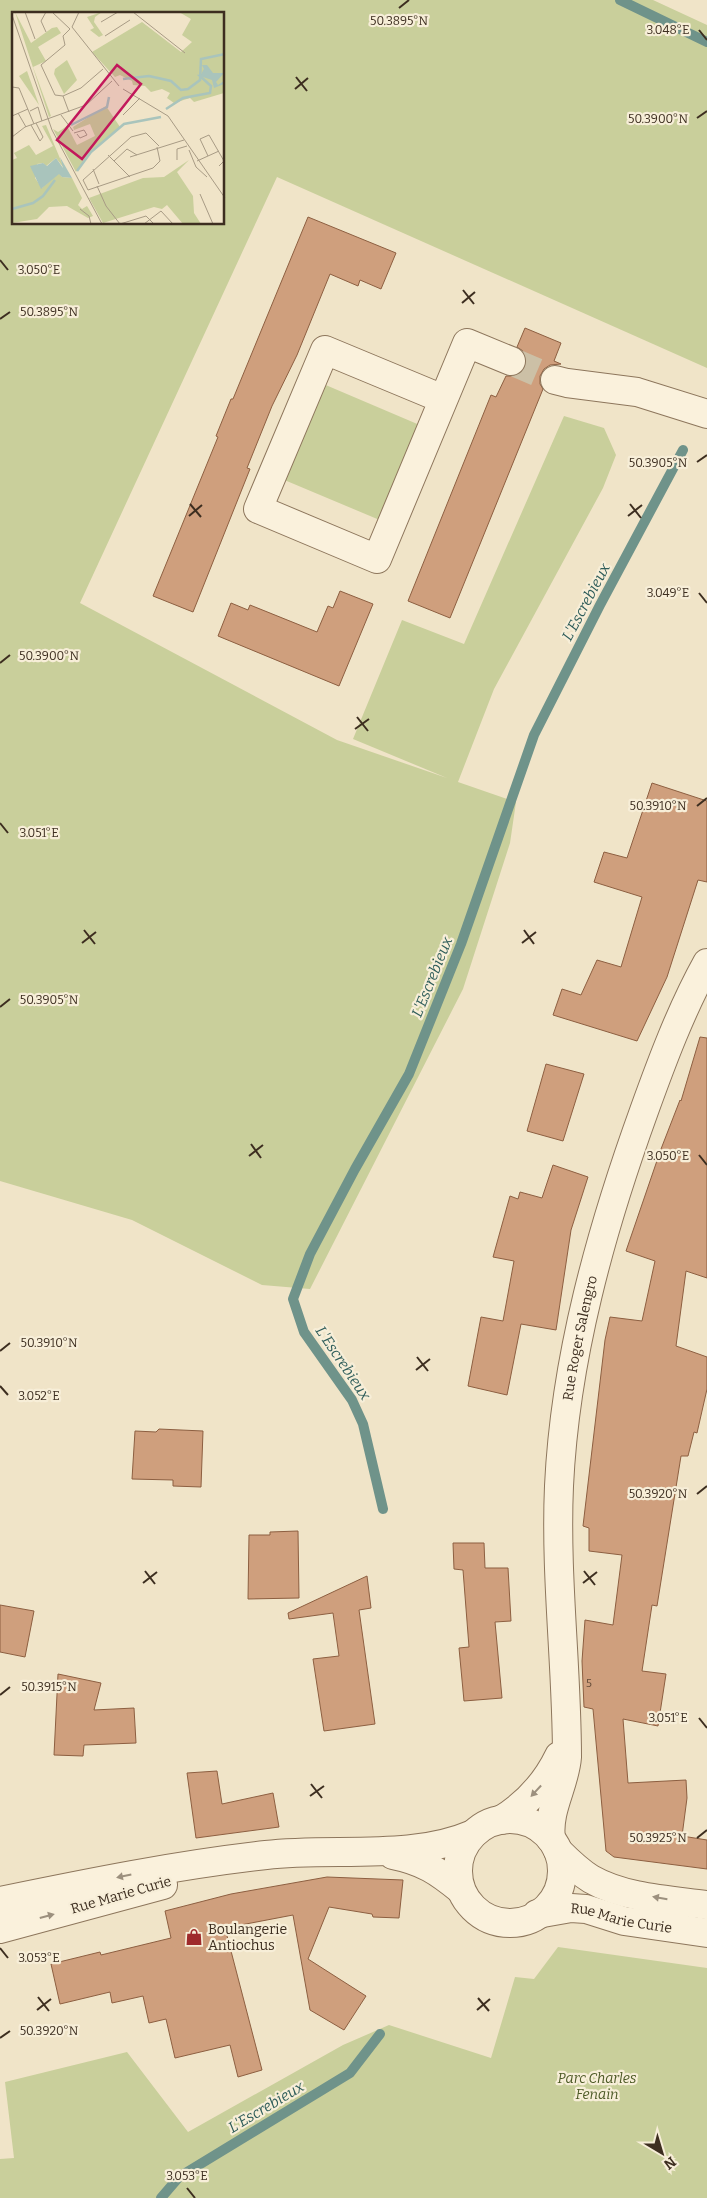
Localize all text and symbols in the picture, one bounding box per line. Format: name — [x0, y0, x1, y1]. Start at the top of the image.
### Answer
inset map — [12, 12, 225, 225]
text: 50.3895°N — [370, 14, 429, 28]
text: 3.048°E — [647, 23, 689, 37]
text: 50.3900°N — [628, 112, 688, 126]
text: 3.050°E — [18, 263, 60, 277]
text: 50.3895°N — [20, 305, 79, 319]
text: 50.3905°N — [629, 456, 688, 470]
water label: L'Escrebieux — [558, 559, 614, 644]
text: 3.049°E — [647, 586, 689, 600]
text: 50.3900°N — [19, 649, 79, 663]
text: 50.3910°N — [630, 799, 687, 813]
text: 3.051°E — [19, 826, 59, 840]
water label: L'Escrebieux — [408, 933, 457, 1020]
text: 50.3905°N — [20, 993, 79, 1007]
text: 3.050°E — [647, 1149, 689, 1163]
street label: Rue Roger Salengro — [559, 1274, 601, 1402]
water label: L'Escrebieux — [312, 1323, 375, 1404]
text: 50.3910°N — [21, 1336, 78, 1350]
text: 3.052°E — [18, 1389, 60, 1403]
text: 50.3920°N — [629, 1487, 688, 1501]
house number: 5 — [586, 1677, 592, 1690]
text: 50.3915°N — [21, 1680, 77, 1694]
text: 3.051°E — [648, 1711, 688, 1725]
one-way arrow — [530, 1785, 542, 1797]
text: 50.3925°N — [629, 1831, 687, 1845]
one-way arrow — [117, 1872, 132, 1880]
street label: Rue Marie Curie — [69, 1873, 173, 1917]
one-way arrow — [651, 1894, 667, 1902]
street label: Rue Marie Curie — [570, 1899, 673, 1936]
one-way arrow — [40, 1912, 55, 1920]
place label: Boulangerie Antiochus — [208, 1921, 287, 1954]
shop icon: Boulangerie Antiochus — [184, 1927, 204, 1947]
text: 3.053°E — [18, 1951, 60, 1965]
text: 50.3920°N — [20, 2024, 79, 2038]
park label: Parc Charles Fenain — [558, 2070, 637, 2103]
water label: L'Escrebieux — [225, 2077, 308, 2137]
north arrow — [637, 2128, 687, 2178]
text: N — [660, 2153, 679, 2173]
text: 3.053°E — [166, 2169, 208, 2183]

